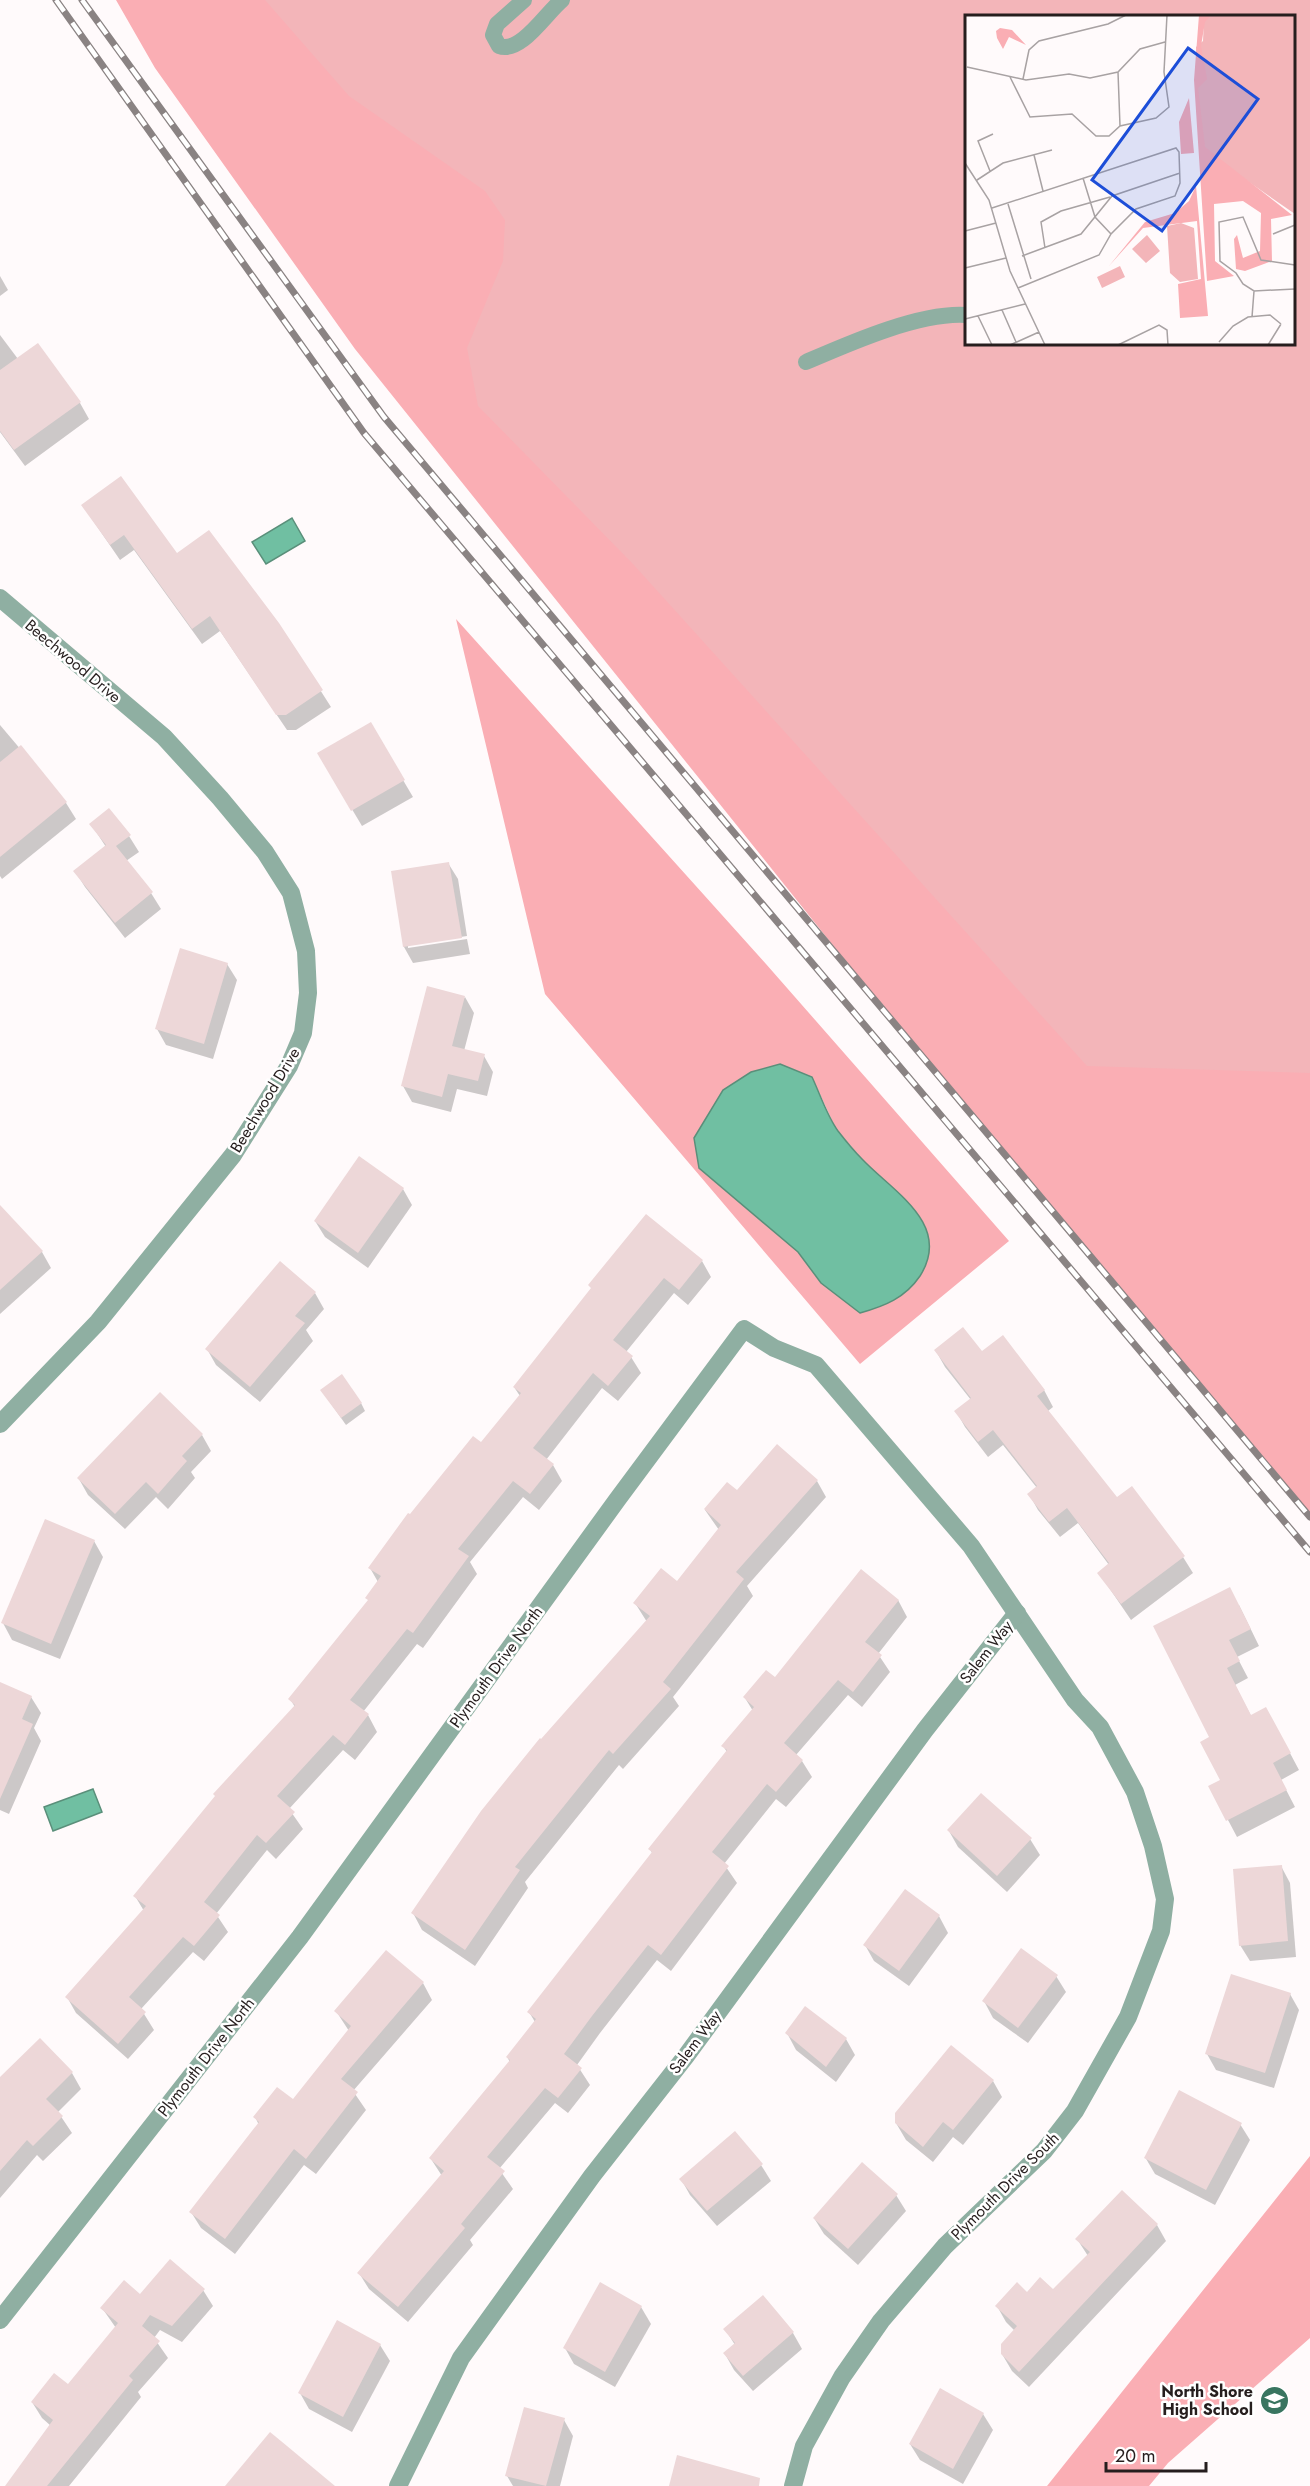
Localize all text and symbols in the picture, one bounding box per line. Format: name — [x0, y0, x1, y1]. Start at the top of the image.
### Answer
inset map — [965, 15, 1295, 345]
street label: Beechwood Drive — [20, 614, 126, 708]
street label: Beechwood Drive — [225, 1043, 305, 1157]
street label: Plymouth Drive North — [444, 1601, 548, 1733]
street label: Salem Way — [954, 1615, 1019, 1688]
street label: Plymouth Drive North — [152, 1993, 260, 2121]
street label: Salem Way — [663, 2005, 727, 2079]
street label: Plymouth Drive South — [946, 2127, 1064, 2245]
place label: North Shore High School — [1161, 2380, 1253, 2421]
school or university icon: North Shore High School — [1258, 2384, 1290, 2416]
scale bar — [1106, 2435, 1206, 2473]
text: 20 m — [1115, 2443, 1155, 2469]

